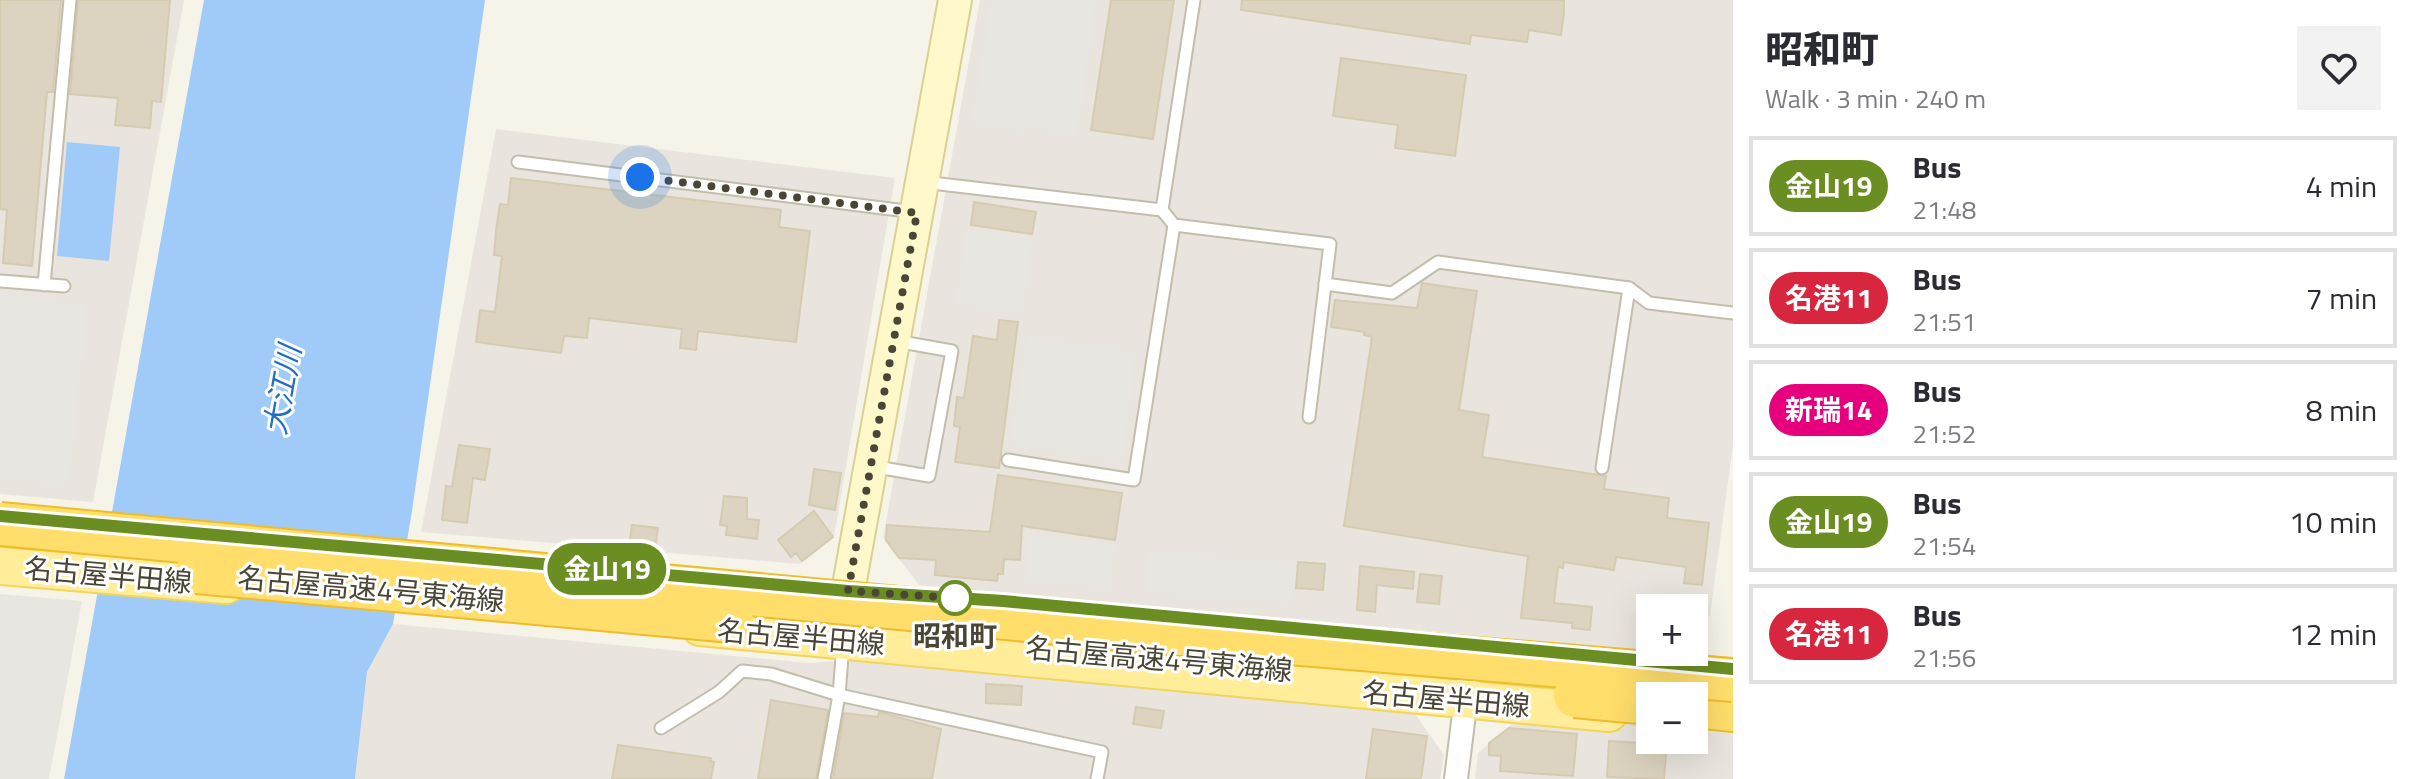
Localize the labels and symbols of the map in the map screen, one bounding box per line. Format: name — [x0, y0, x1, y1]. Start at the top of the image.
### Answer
your location — [620, 157, 660, 197]
water label: 大江川 — [252, 339, 313, 438]
line badge: 金山19 — [551, 543, 663, 595]
street label: 名古屋半田線 — [22, 546, 194, 603]
street label: 名古屋高速4号東海線 — [236, 555, 506, 622]
marker: 昭和町 — [938, 581, 972, 615]
street label: 名古屋半田線 — [715, 608, 887, 665]
place label: 昭和町 — [913, 614, 997, 657]
street label: 名古屋高速4号東海線 — [1024, 625, 1294, 692]
street label: 名古屋半田線 — [1360, 670, 1532, 727]

